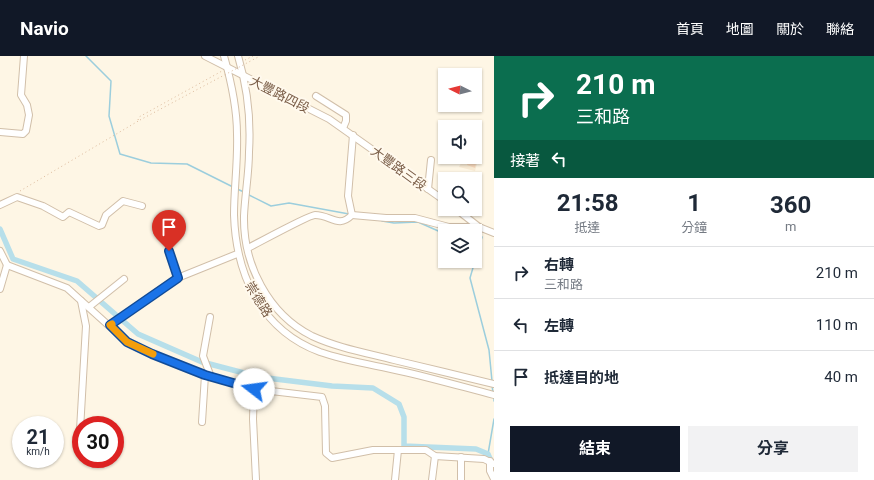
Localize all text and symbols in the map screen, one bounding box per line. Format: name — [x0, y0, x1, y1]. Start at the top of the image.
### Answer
text: Navio — [20, 17, 69, 40]
text: 首頁 — [676, 21, 704, 37]
text: 地圖 — [726, 21, 754, 37]
text: 關於 — [776, 21, 804, 37]
text: 聯絡 — [826, 21, 854, 37]
north arrow — [438, 68, 482, 112]
map controls — [438, 68, 482, 268]
text: 210 m — [576, 68, 655, 101]
icon: right — [510, 72, 562, 124]
street label: 大豐路四段 — [247, 73, 312, 116]
text: 三和路 — [576, 106, 630, 127]
button: sound — [438, 120, 482, 164]
street label: 大豐路三段 — [368, 143, 429, 194]
icon: left — [548, 148, 570, 170]
text: 接著 — [510, 152, 540, 170]
button: search — [438, 172, 482, 216]
text: 21:58 — [557, 189, 619, 217]
text: 1 — [687, 189, 701, 217]
text: 360 — [770, 191, 811, 219]
pin — [152, 210, 186, 251]
icon: arrive — [158, 216, 180, 238]
text: m — [785, 219, 796, 234]
text: 抵達 — [575, 220, 601, 235]
text: 分鐘 — [681, 220, 707, 235]
button: layers — [438, 224, 482, 268]
text: 右轉 — [544, 256, 574, 274]
icon: right — [510, 262, 532, 284]
text: 210 m — [816, 264, 858, 282]
text: 三和路 — [544, 277, 583, 292]
street label: 崇德路 — [242, 279, 275, 320]
icon: left — [510, 314, 532, 336]
text: 110 m — [816, 316, 858, 334]
text: 左轉 — [544, 317, 574, 335]
icon: arrive — [510, 366, 532, 388]
position arrow — [233, 368, 275, 410]
text: 40 m — [824, 368, 858, 386]
text: 抵達目的地 — [544, 369, 619, 387]
speed limit sign: 30 — [72, 416, 124, 468]
text: 21 — [27, 425, 49, 449]
button: 結束 — [510, 426, 680, 472]
button: 分享 — [688, 426, 858, 472]
text: km/h — [26, 446, 50, 457]

